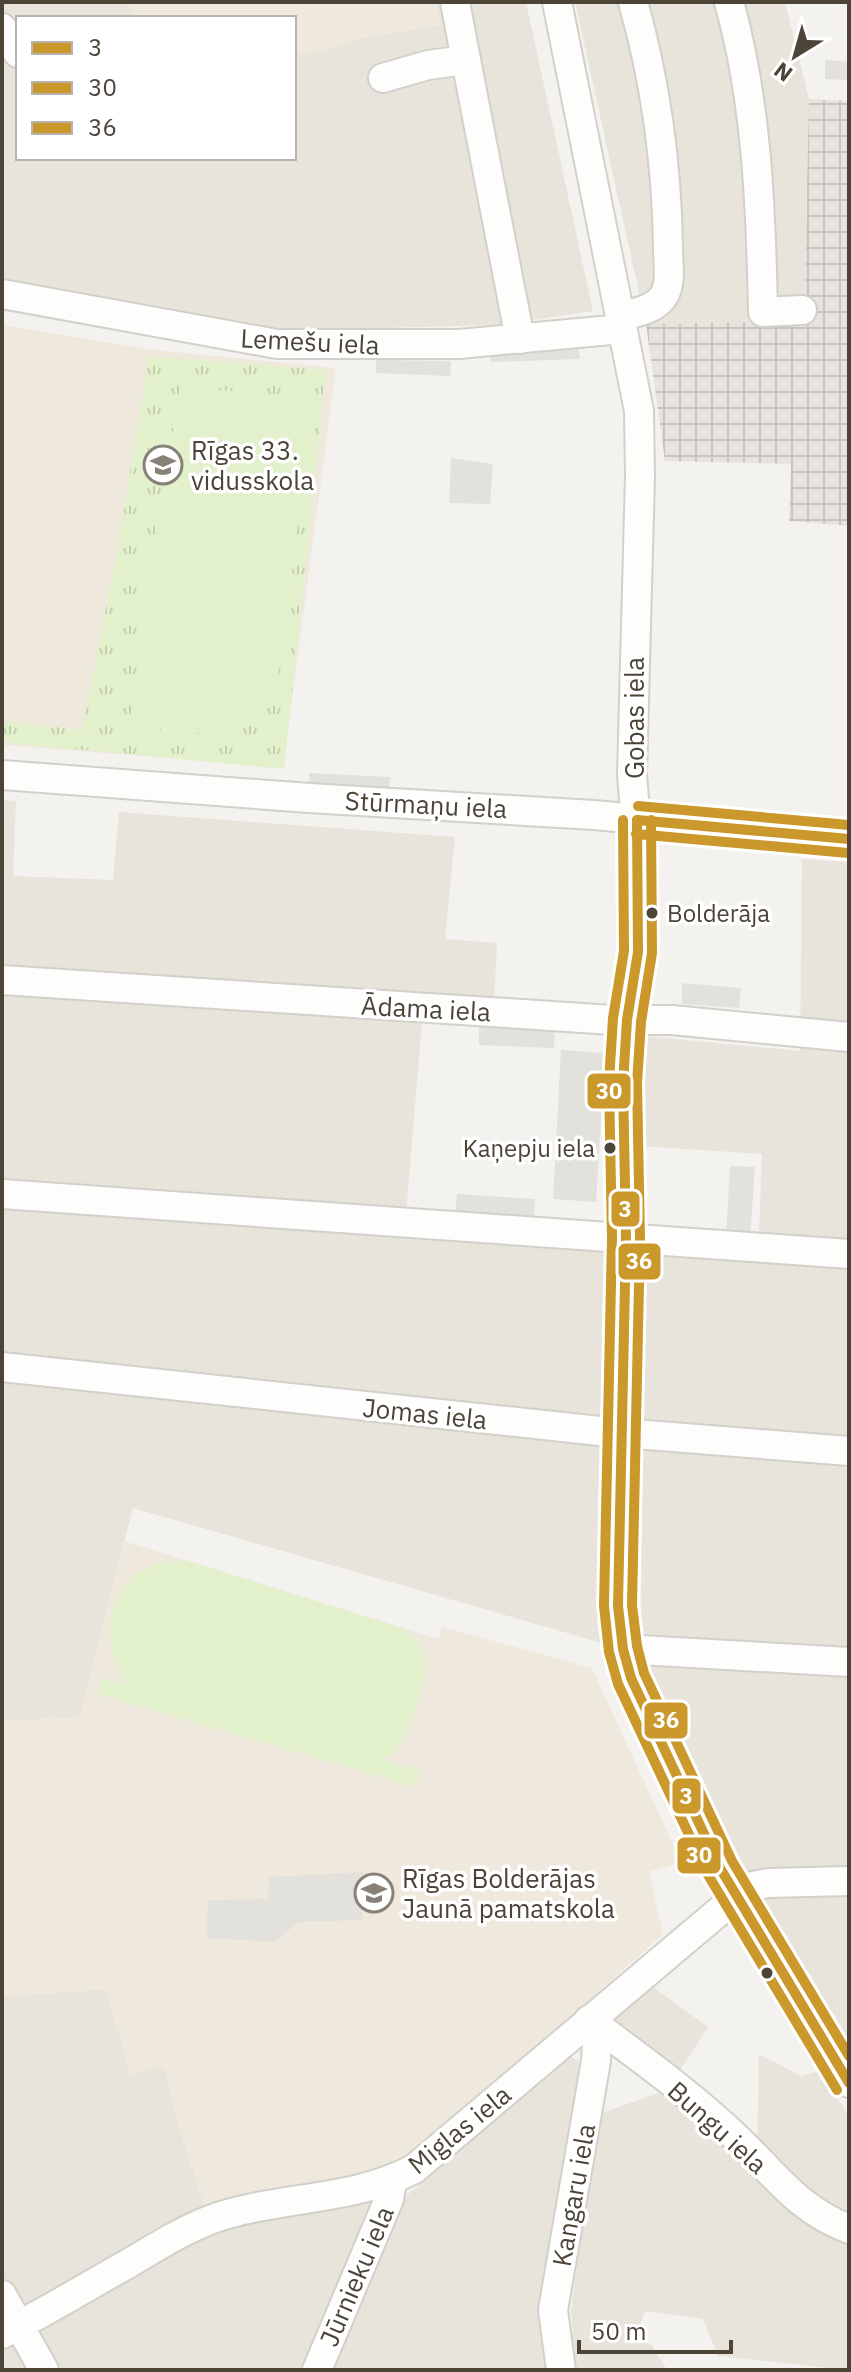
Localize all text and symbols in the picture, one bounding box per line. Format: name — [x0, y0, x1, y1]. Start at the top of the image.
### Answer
legend — [16, 16, 296, 160]
north arrow — [755, 16, 835, 96]
text: 3 — [88, 31, 102, 63]
text: N — [768, 56, 798, 89]
text: 30 — [88, 71, 117, 103]
text: 36 — [88, 111, 117, 143]
street label: Lemešu iela — [240, 320, 381, 362]
place label: Rīgas 33. vidusskola — [191, 433, 314, 497]
school or university icon: Rīgas 33. vidusskola — [142, 444, 184, 486]
street label: Gobas iela — [617, 657, 651, 779]
street label: Stūrmaņu iela — [344, 783, 508, 825]
place label: Bolderāja — [667, 897, 770, 929]
marker: Bolderāja — [644, 905, 660, 921]
street label: Ādama iela — [360, 988, 492, 1028]
line badge: 30 — [586, 1072, 632, 1110]
text: 30 — [596, 1076, 622, 1105]
place label: Kaņepju iela — [463, 1132, 595, 1164]
marker: Kaņepju iela — [602, 1140, 618, 1156]
line badge: 3 — [610, 1190, 641, 1228]
text: 3 — [618, 1194, 632, 1223]
line badge: 36 — [617, 1242, 662, 1281]
text: 36 — [626, 1246, 652, 1275]
street label: Jomas iela — [361, 1390, 489, 1436]
line badge: 36 — [643, 1701, 689, 1740]
text: 36 — [653, 1705, 679, 1734]
line badge: 3 — [671, 1777, 702, 1815]
text: 3 — [679, 1781, 693, 1810]
line badge: 30 — [676, 1836, 722, 1875]
text: 30 — [686, 1840, 712, 1869]
place label: Rīgas Bolderājas Jaunā pamatskola — [402, 1861, 615, 1925]
school or university icon: Rīgas Bolderājas Jaunā pamatskola — [353, 1872, 395, 1914]
unlabelled marker — [759, 1965, 775, 1981]
street label: Bungu iela — [661, 2073, 775, 2181]
street label: Miglas iela — [401, 2077, 518, 2181]
street label: Kangaru iela — [544, 2121, 602, 2269]
street label: Jūrnieku iela — [311, 2201, 401, 2351]
scale bar — [579, 2304, 731, 2354]
text: 50 m — [591, 2315, 646, 2347]

